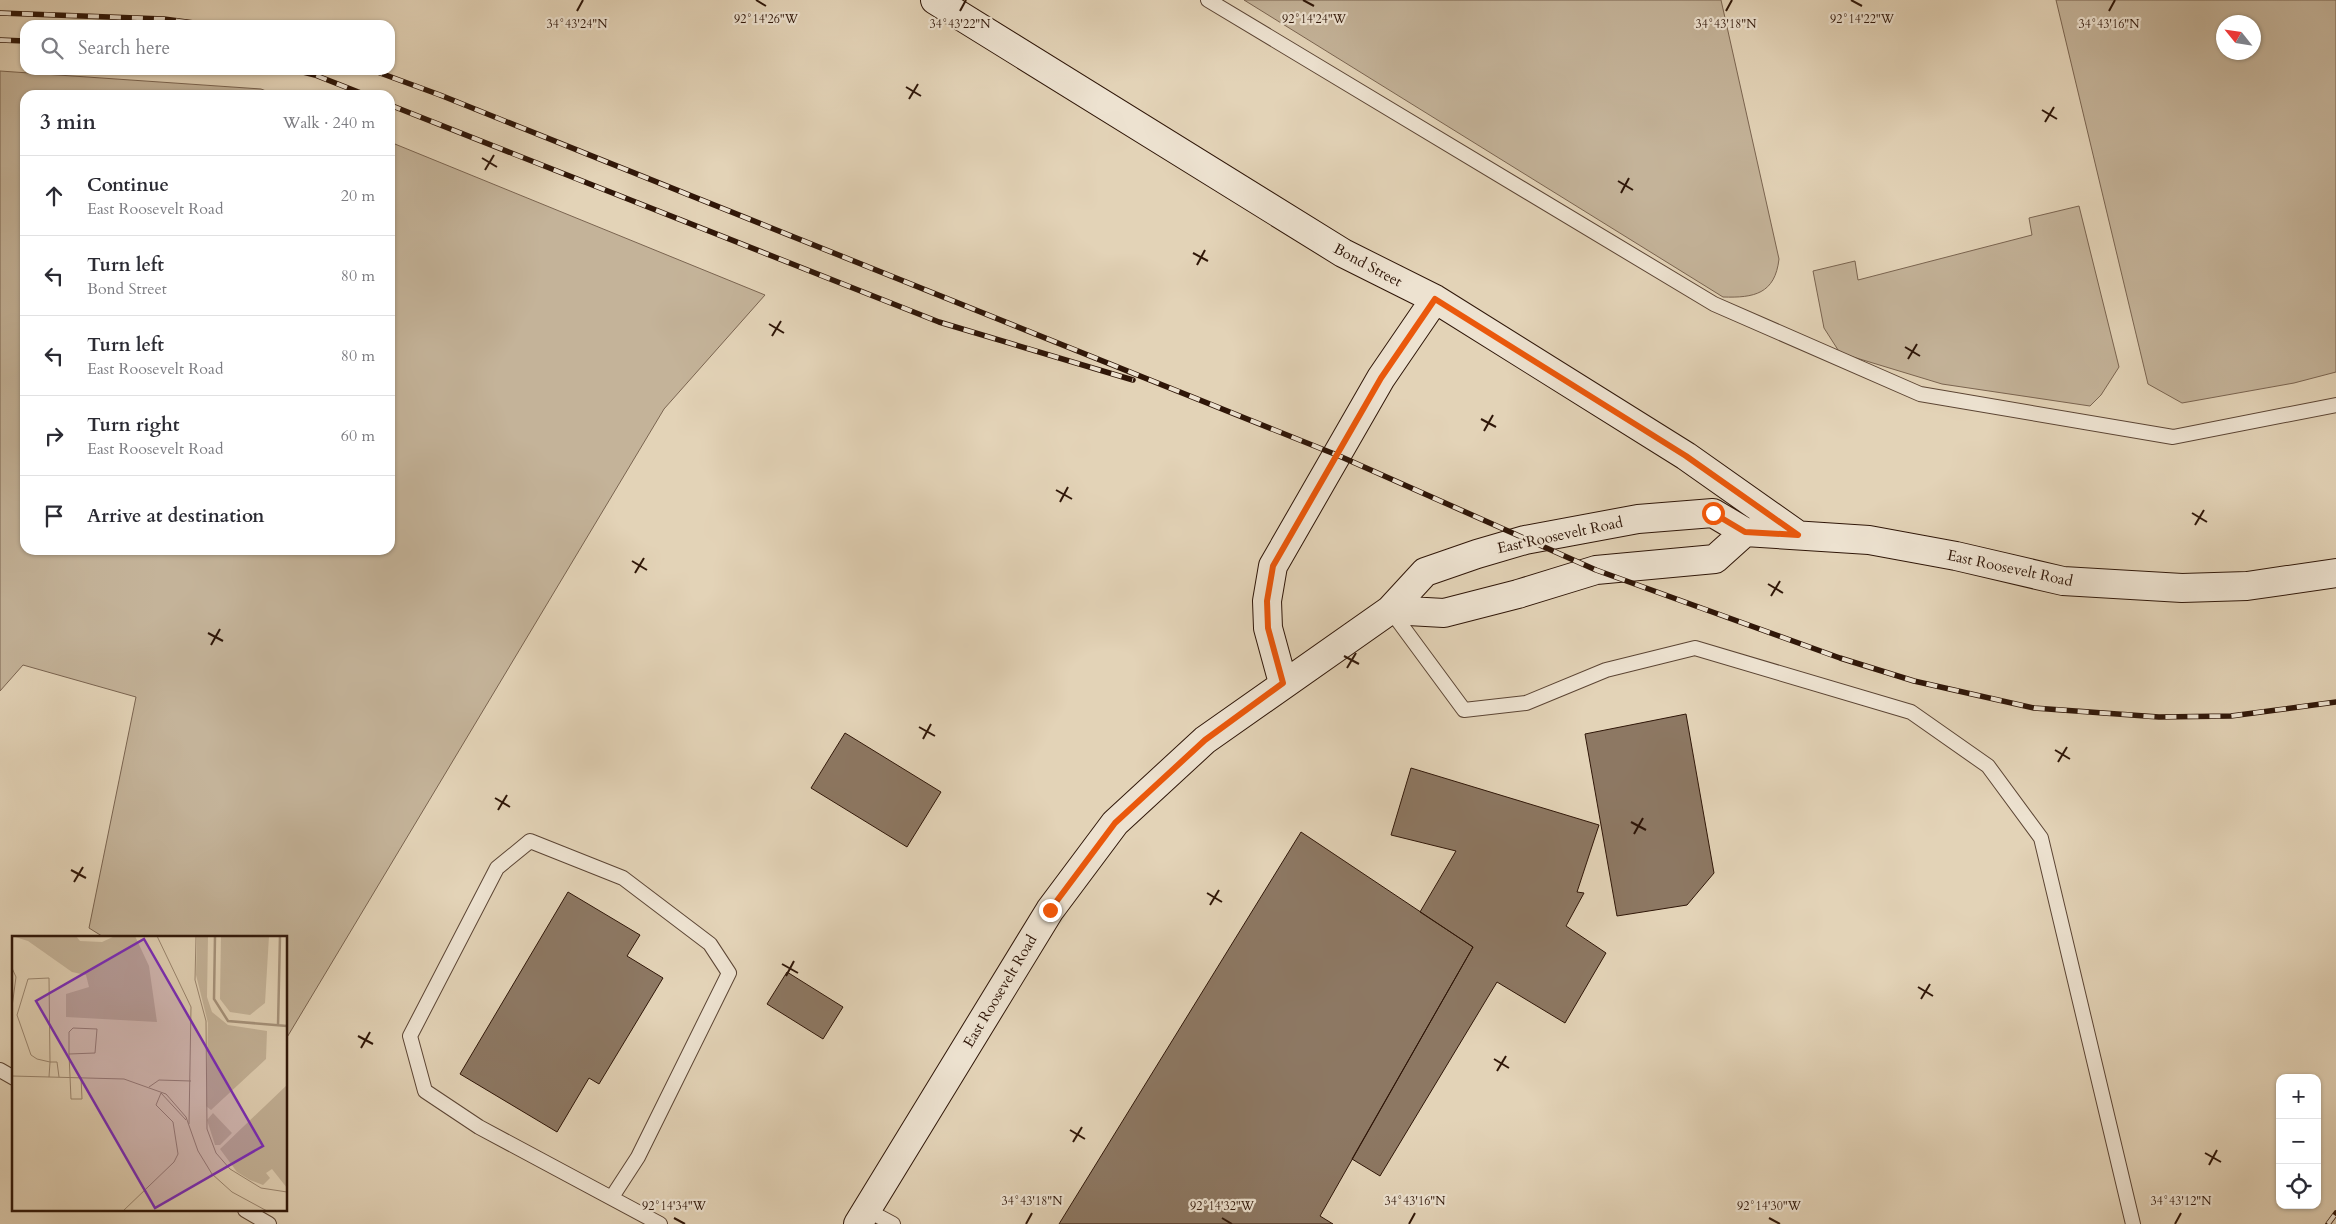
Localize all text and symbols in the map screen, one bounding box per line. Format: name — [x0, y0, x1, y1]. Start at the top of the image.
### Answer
text: 92°14'26"W — [734, 11, 799, 27]
text: 92°14'24"W — [1282, 11, 1347, 27]
text: 92°14'22"W — [1830, 11, 1895, 27]
north arrow — [2216, 15, 2261, 60]
text: 34°43'24"N — [547, 16, 608, 32]
text: 34°43'22"N — [930, 16, 991, 32]
text: 34°43'18"N — [1696, 16, 1757, 32]
text: 34°43'16"N — [2079, 16, 2140, 32]
search box — [20, 20, 395, 75]
icon: search — [38, 34, 66, 62]
text: Search here — [78, 35, 170, 61]
text: 3 min — [40, 108, 96, 137]
text: Walk · 240 m — [283, 112, 375, 134]
text: Continue — [87, 172, 169, 198]
icon: ahead — [40, 182, 68, 210]
text: 20 m — [341, 185, 375, 207]
text: East Roosevelt Road — [87, 198, 223, 220]
street label: Bond Street — [1330, 239, 1406, 292]
text: Turn left — [87, 252, 164, 278]
icon: left — [40, 262, 68, 290]
text: 80 m — [341, 265, 375, 287]
text: Bond Street — [87, 278, 167, 300]
text: Turn left — [87, 332, 164, 358]
icon: left — [40, 342, 68, 370]
text: 80 m — [341, 345, 375, 367]
text: East Roosevelt Road — [87, 358, 223, 380]
text: Turn right — [87, 412, 179, 438]
icon: right — [40, 422, 68, 450]
text: 60 m — [341, 425, 375, 447]
text: East Roosevelt Road — [87, 438, 223, 460]
icon: arrive — [40, 502, 68, 530]
route start — [1702, 502, 1725, 525]
text: Arrive at destination — [87, 503, 264, 529]
street label: East Roosevelt Road — [1495, 512, 1625, 558]
street label: East Roosevelt Road — [1945, 545, 2075, 591]
route end — [1039, 899, 1062, 922]
street label: East Roosevelt Road — [958, 931, 1042, 1051]
inset map — [12, 936, 288, 1212]
map controls — [2276, 1074, 2321, 1209]
button: + — [2276, 1074, 2321, 1119]
button: − — [2276, 1119, 2321, 1164]
button: locate — [2276, 1164, 2321, 1209]
text: 34°43'18"N — [1002, 1193, 1063, 1209]
text: 34°43'16"N — [1385, 1193, 1446, 1209]
text: 34°43'12"N — [2151, 1193, 2212, 1209]
text: 92°14'34"W — [642, 1198, 707, 1214]
text: 92°14'32"W — [1190, 1198, 1255, 1214]
text: 92°14'30"W — [1737, 1198, 1802, 1214]

